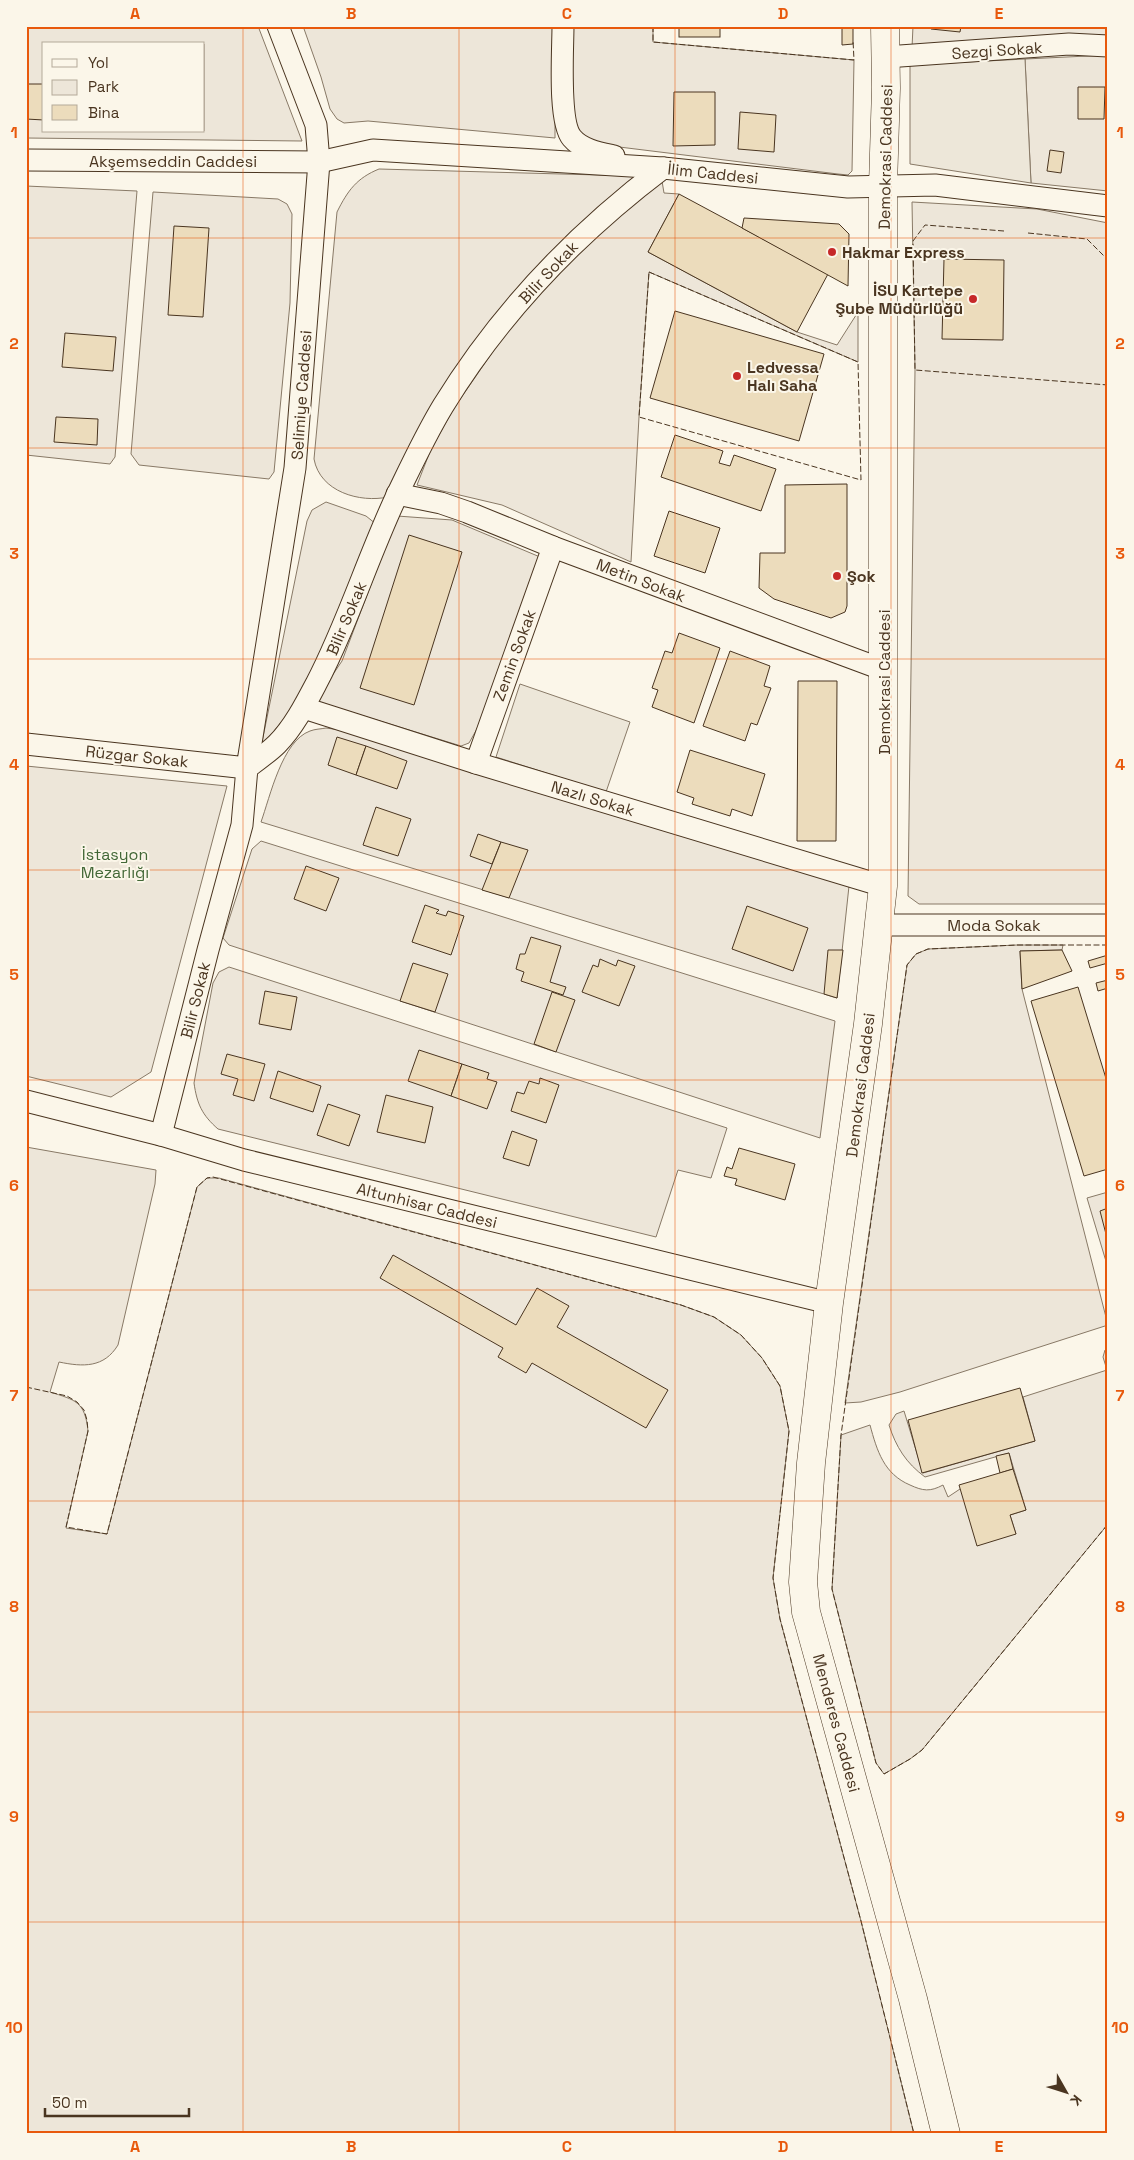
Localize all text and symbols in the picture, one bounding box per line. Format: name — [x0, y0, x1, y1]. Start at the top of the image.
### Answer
text: A — [130, 3, 140, 24]
text: B — [346, 3, 356, 24]
text: C — [562, 3, 572, 24]
text: D — [778, 3, 788, 24]
text: E — [995, 3, 1004, 24]
street label: Sezgi Sokak — [951, 37, 1044, 64]
legend — [42, 42, 205, 132]
text: Yol — [88, 53, 109, 72]
text: Park — [88, 77, 119, 96]
street label: Demokrasi Caddesi — [874, 84, 897, 230]
text: Bina — [88, 103, 120, 122]
text: 1 — [10, 122, 18, 143]
text: 1 — [1116, 122, 1124, 143]
street label: Akşemseddin Caddesi — [89, 151, 257, 172]
street label: İlim Caddesi — [666, 158, 759, 189]
street label: Bilir Sokak — [514, 236, 583, 308]
place label: Hakmar Express — [842, 242, 965, 263]
marker: Hakmar Express — [826, 246, 838, 258]
place label: İSU Kartepe Şube Müdürlüğü — [835, 280, 963, 319]
marker: İSU Kartepe Şube Müdürlüğü — [967, 293, 979, 305]
street label: Selimiye Caddesi — [286, 330, 317, 461]
text: 2 — [9, 333, 19, 354]
text: 2 — [1115, 333, 1125, 354]
place label: Ledvessa Halı Saha — [747, 357, 819, 396]
marker: Ledvessa Halı Saha — [731, 370, 743, 382]
text: 3 — [9, 543, 19, 564]
text: 3 — [1115, 543, 1125, 564]
street label: Metin Sokak — [593, 554, 689, 607]
place label: Şok — [847, 566, 876, 587]
marker: Şok — [831, 570, 843, 582]
street label: Bilir Sokak — [321, 578, 372, 658]
street label: Zemin Sokak — [488, 606, 541, 704]
street label: Demokrasi Caddesi — [874, 609, 895, 755]
street label: Rüzgar Sokak — [84, 741, 190, 772]
text: 4 — [9, 754, 19, 775]
text: 4 — [1115, 754, 1125, 775]
street label: Nazlı Sokak — [549, 776, 637, 821]
park label: İstasyon Mezarlığı — [81, 844, 149, 883]
street label: Moda Sokak — [947, 915, 1041, 936]
street label: Bilir Sokak — [176, 959, 215, 1041]
text: 5 — [9, 964, 19, 985]
text: 5 — [1115, 964, 1125, 985]
street label: Demokrasi Caddesi — [841, 1012, 880, 1158]
text: 6 — [9, 1175, 19, 1196]
text: 6 — [1115, 1175, 1125, 1196]
street label: Altunhisar Caddesi — [354, 1178, 499, 1233]
text: 7 — [10, 1385, 19, 1406]
text: 7 — [1116, 1385, 1125, 1406]
text: 8 — [9, 1596, 19, 1617]
text: 8 — [1115, 1596, 1125, 1617]
street label: Menderes Caddesi — [808, 1652, 865, 1795]
text: 9 — [9, 1806, 19, 1827]
text: 9 — [1115, 1806, 1125, 1827]
text: 10 — [5, 2017, 23, 2038]
text: 10 — [1111, 2017, 1129, 2038]
north arrow — [1042, 2068, 1092, 2118]
scale bar — [45, 2085, 189, 2117]
text: K — [1066, 2091, 1086, 2109]
text: 50 m — [52, 2093, 87, 2112]
text: A — [130, 2136, 140, 2157]
text: B — [346, 2136, 356, 2157]
text: C — [562, 2136, 572, 2157]
text: D — [778, 2136, 788, 2157]
text: E — [995, 2136, 1004, 2157]

